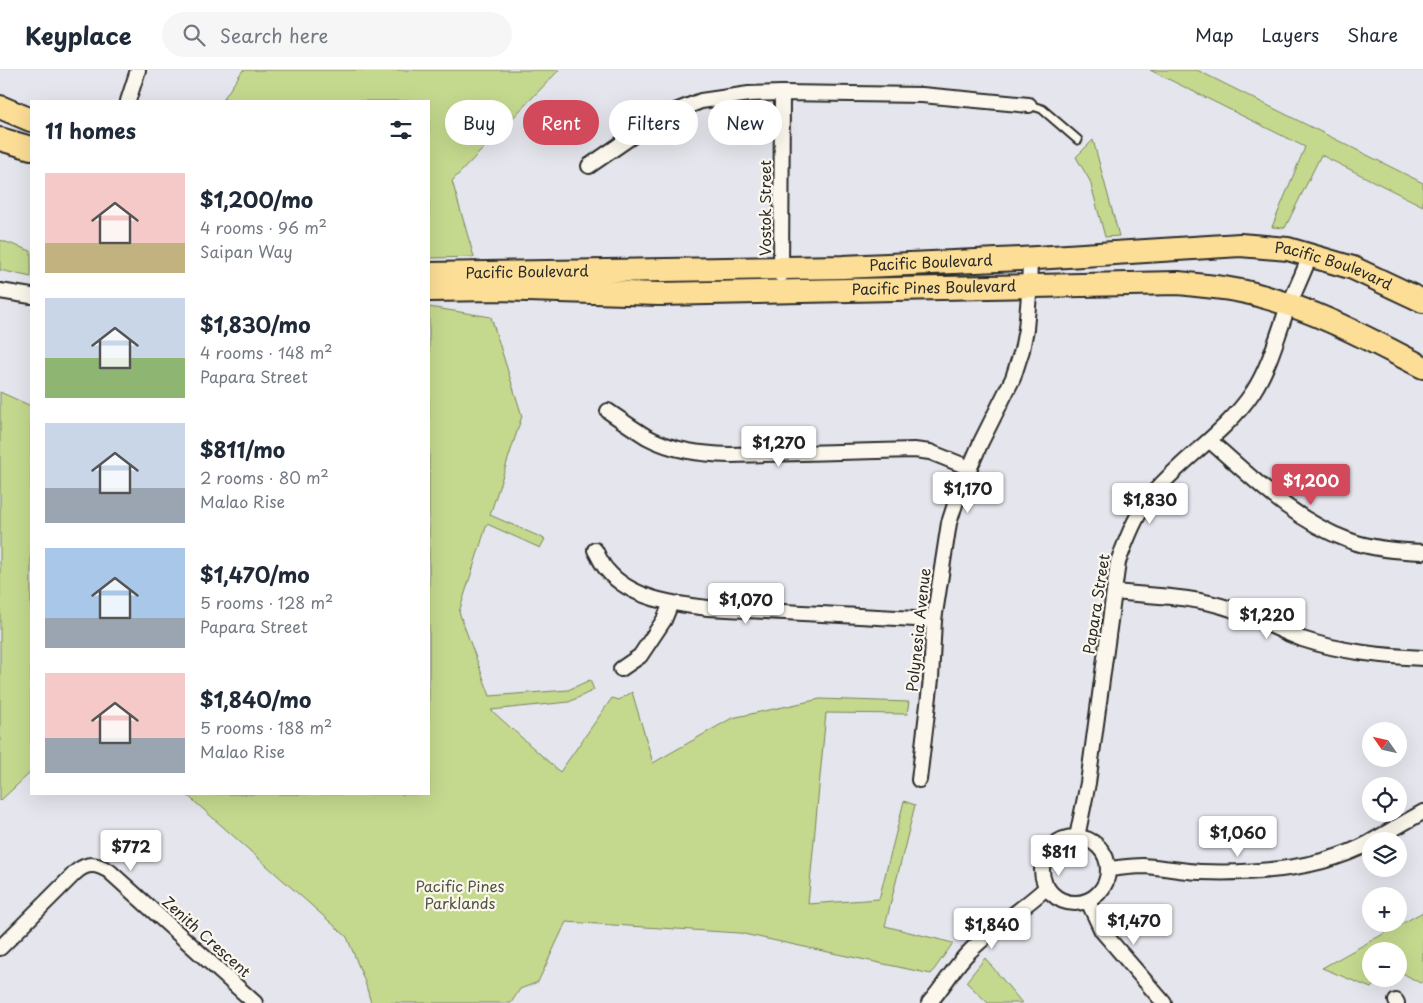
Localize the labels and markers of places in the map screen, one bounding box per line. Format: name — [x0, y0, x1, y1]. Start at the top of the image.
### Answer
pin: $1,270 — [738, 426, 820, 468]
pin: $1,200 — [1270, 464, 1352, 506]
pin: $1,170 — [927, 472, 1009, 514]
pin: $1,830 — [1109, 482, 1191, 525]
pin: $1,070 — [705, 582, 787, 625]
pin: $1,220 — [1226, 598, 1308, 640]
pin: $1,060 — [1197, 816, 1279, 858]
pin: $772 — [101, 830, 161, 872]
pin: $811 — [1029, 834, 1089, 877]
pin: $1,470 — [1093, 904, 1175, 946]
pin: $1,840 — [951, 908, 1033, 950]

